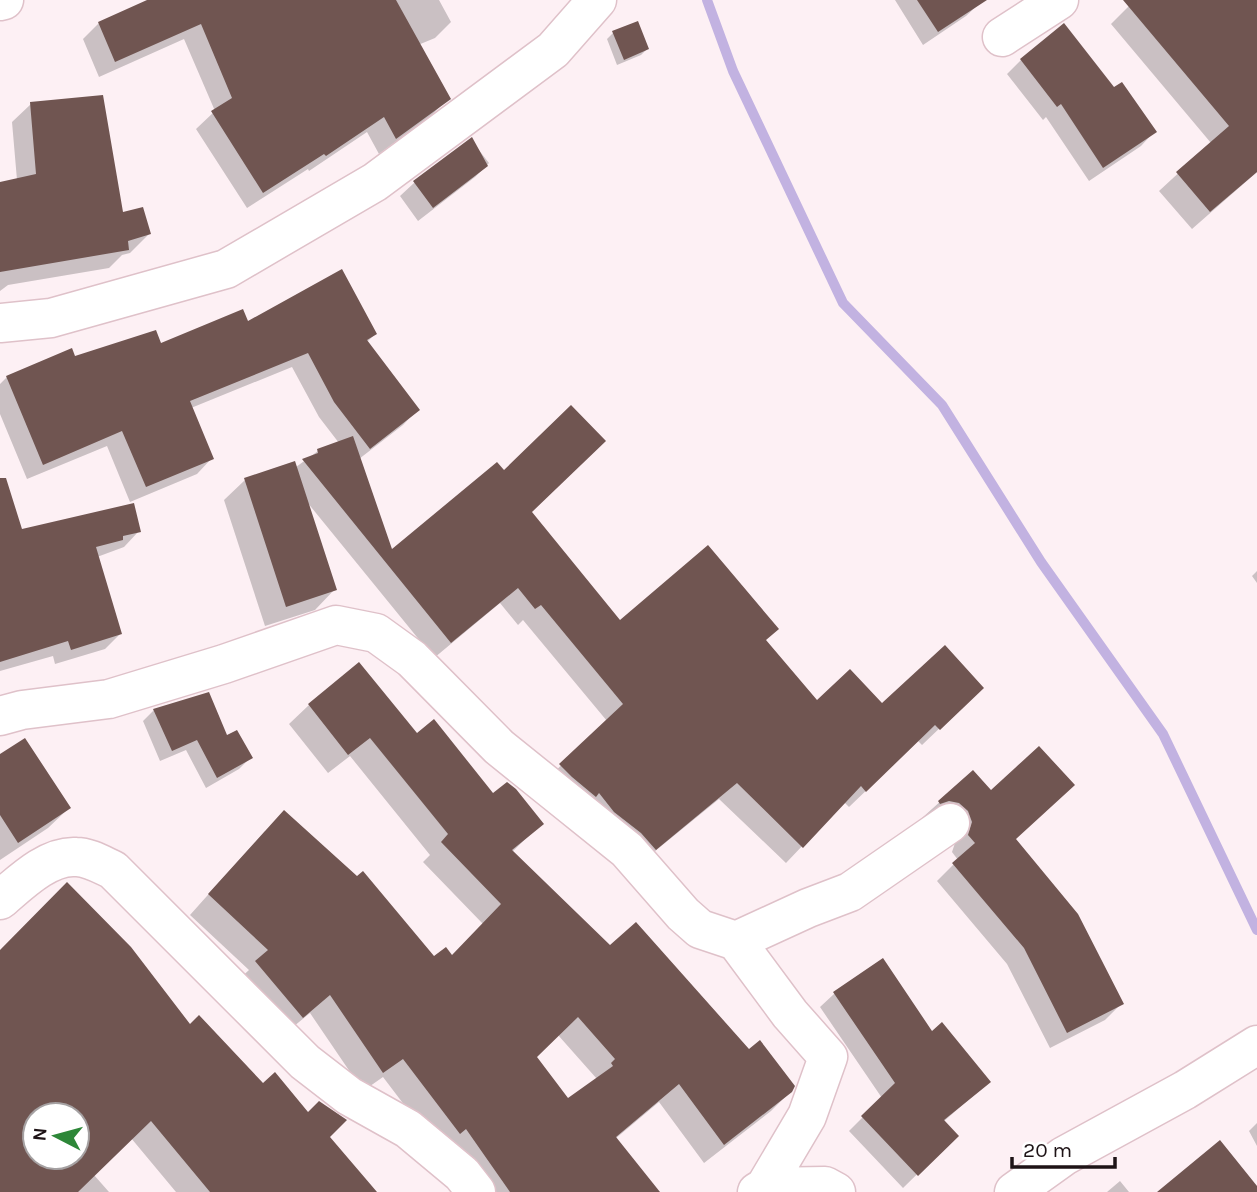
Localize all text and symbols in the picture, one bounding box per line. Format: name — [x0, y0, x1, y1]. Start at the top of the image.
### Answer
north arrow — [21, 1101, 91, 1171]
text: N — [28, 1126, 52, 1142]
scale bar — [1012, 1126, 1115, 1170]
text: 20 m — [1023, 1138, 1072, 1162]

